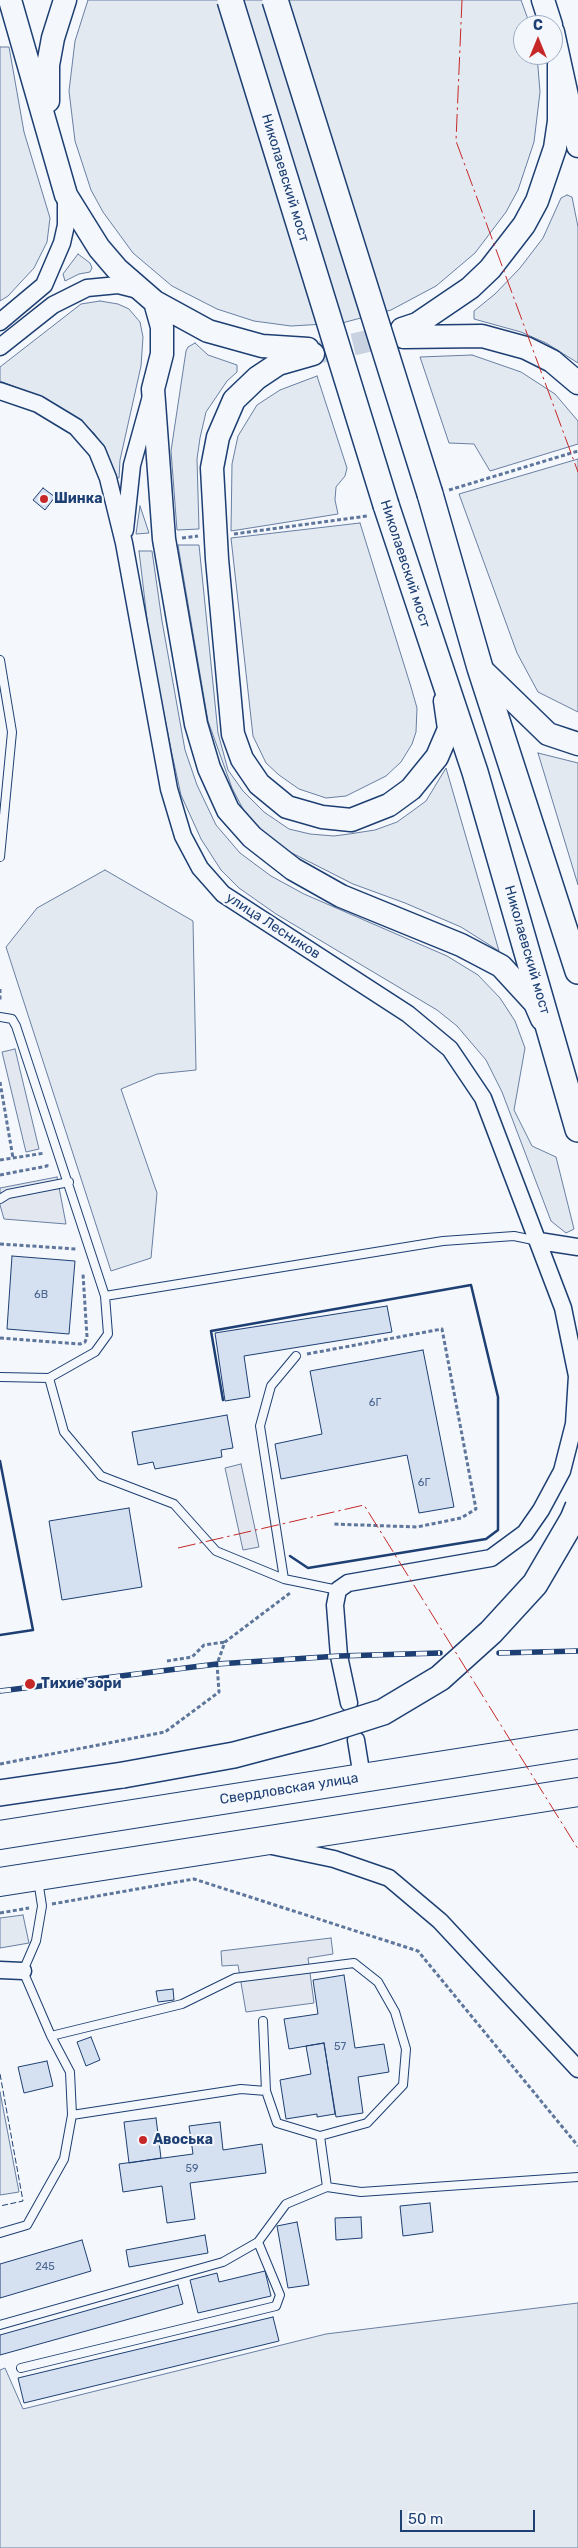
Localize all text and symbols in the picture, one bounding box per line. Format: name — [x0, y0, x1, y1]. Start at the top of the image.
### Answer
north arrow — [513, 15, 563, 65]
text: С — [533, 17, 543, 34]
street label: Николаевский мост — [257, 112, 313, 244]
place label: Шинка — [54, 491, 102, 507]
marker: Шинка — [38, 493, 50, 505]
street label: Николаевский мост — [376, 498, 434, 630]
street label: Николаевский мост — [501, 884, 553, 1016]
street label: улица Лесников — [223, 889, 323, 963]
house number: 6В — [34, 1288, 48, 1302]
house number: 6Г — [369, 1396, 381, 1410]
house number: 6Г — [418, 1476, 430, 1490]
place label: Тихие зори — [41, 1676, 121, 1692]
marker: Тихие зори — [23, 1677, 37, 1691]
street label: Свердловская улица — [219, 1770, 359, 1808]
house number: 57 — [334, 2040, 346, 2054]
place label: Авоська — [153, 2132, 213, 2148]
marker: Авоська — [137, 2134, 149, 2146]
house number: 59 — [185, 2162, 199, 2176]
house number: 245 — [35, 2260, 55, 2274]
scale bar — [403, 2500, 538, 2532]
text: 50 m — [408, 2510, 443, 2528]

